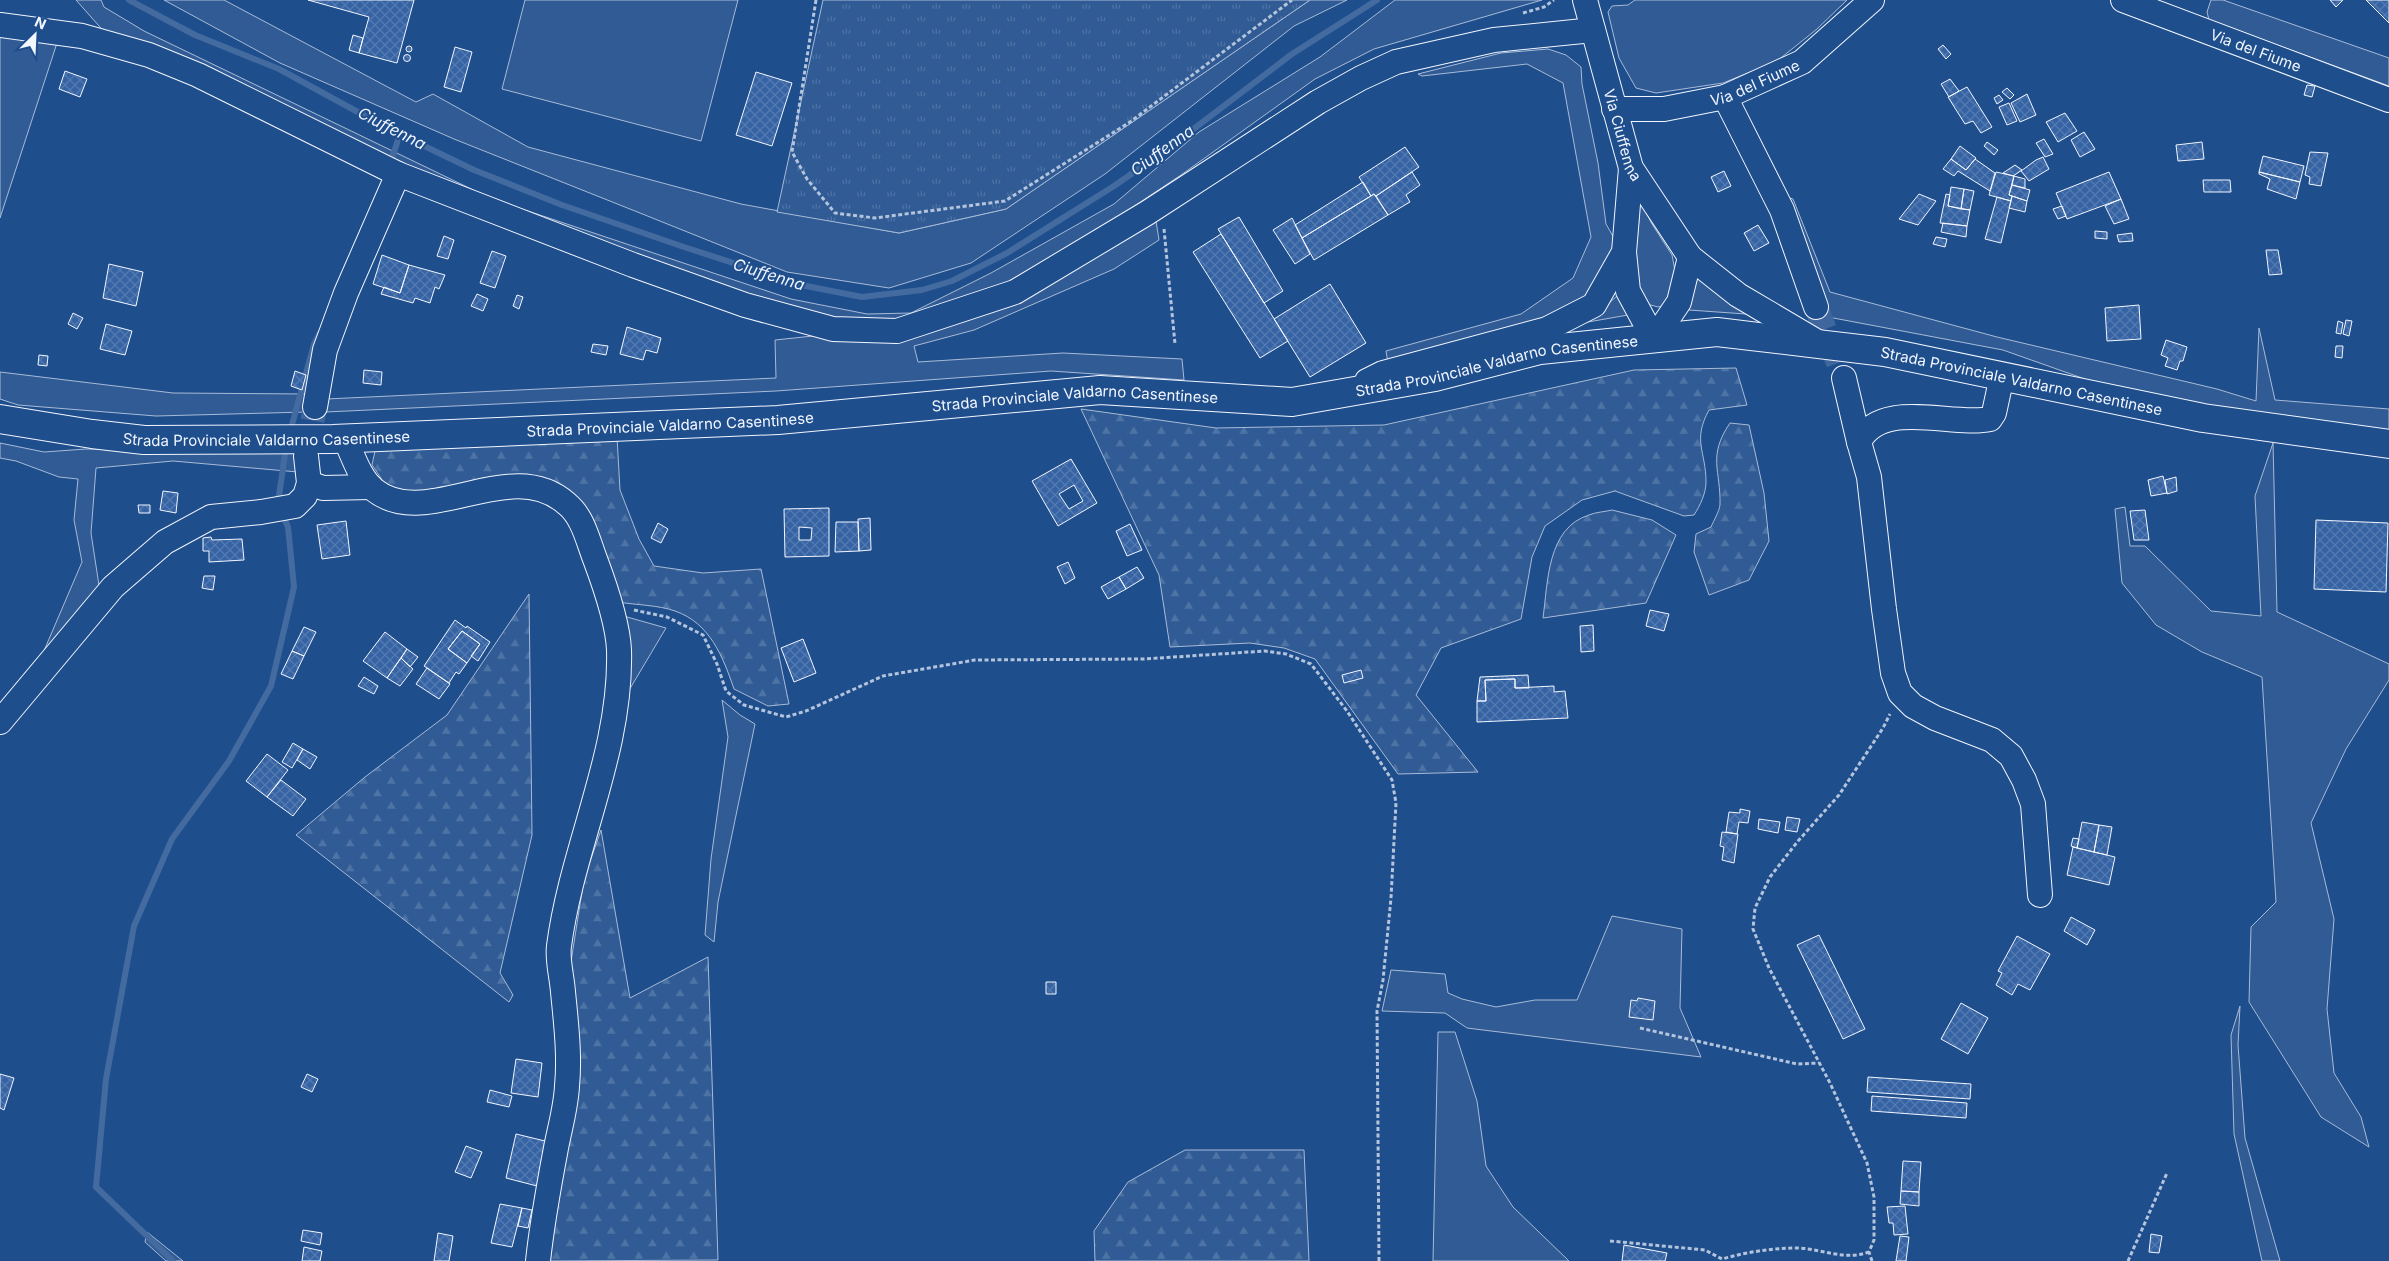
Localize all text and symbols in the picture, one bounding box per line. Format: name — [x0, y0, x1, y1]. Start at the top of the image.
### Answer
north arrow — [10, 10, 60, 60]
text: N — [32, 13, 49, 33]
street label: Via del Fiume — [2208, 24, 2304, 76]
street label: Via del Fiume — [1708, 55, 1802, 109]
street label: Via Ciuffenna — [1600, 87, 1646, 184]
water label: Ciuffenna — [355, 102, 430, 154]
water label: Ciuffenna — [1126, 120, 1198, 180]
water label: Ciuffenna — [731, 254, 807, 294]
street label: Strada Provinciale Valdarno Casentinese — [1354, 331, 1639, 400]
street label: Strada Provinciale Valdarno Casentinese — [1879, 342, 2164, 419]
street label: Strada Provinciale Valdarno Casentinese — [931, 380, 1219, 415]
street label: Strada Provinciale Valdarno Casentinese — [526, 407, 815, 440]
street label: Strada Provinciale Valdarno Casentinese — [122, 426, 411, 450]

